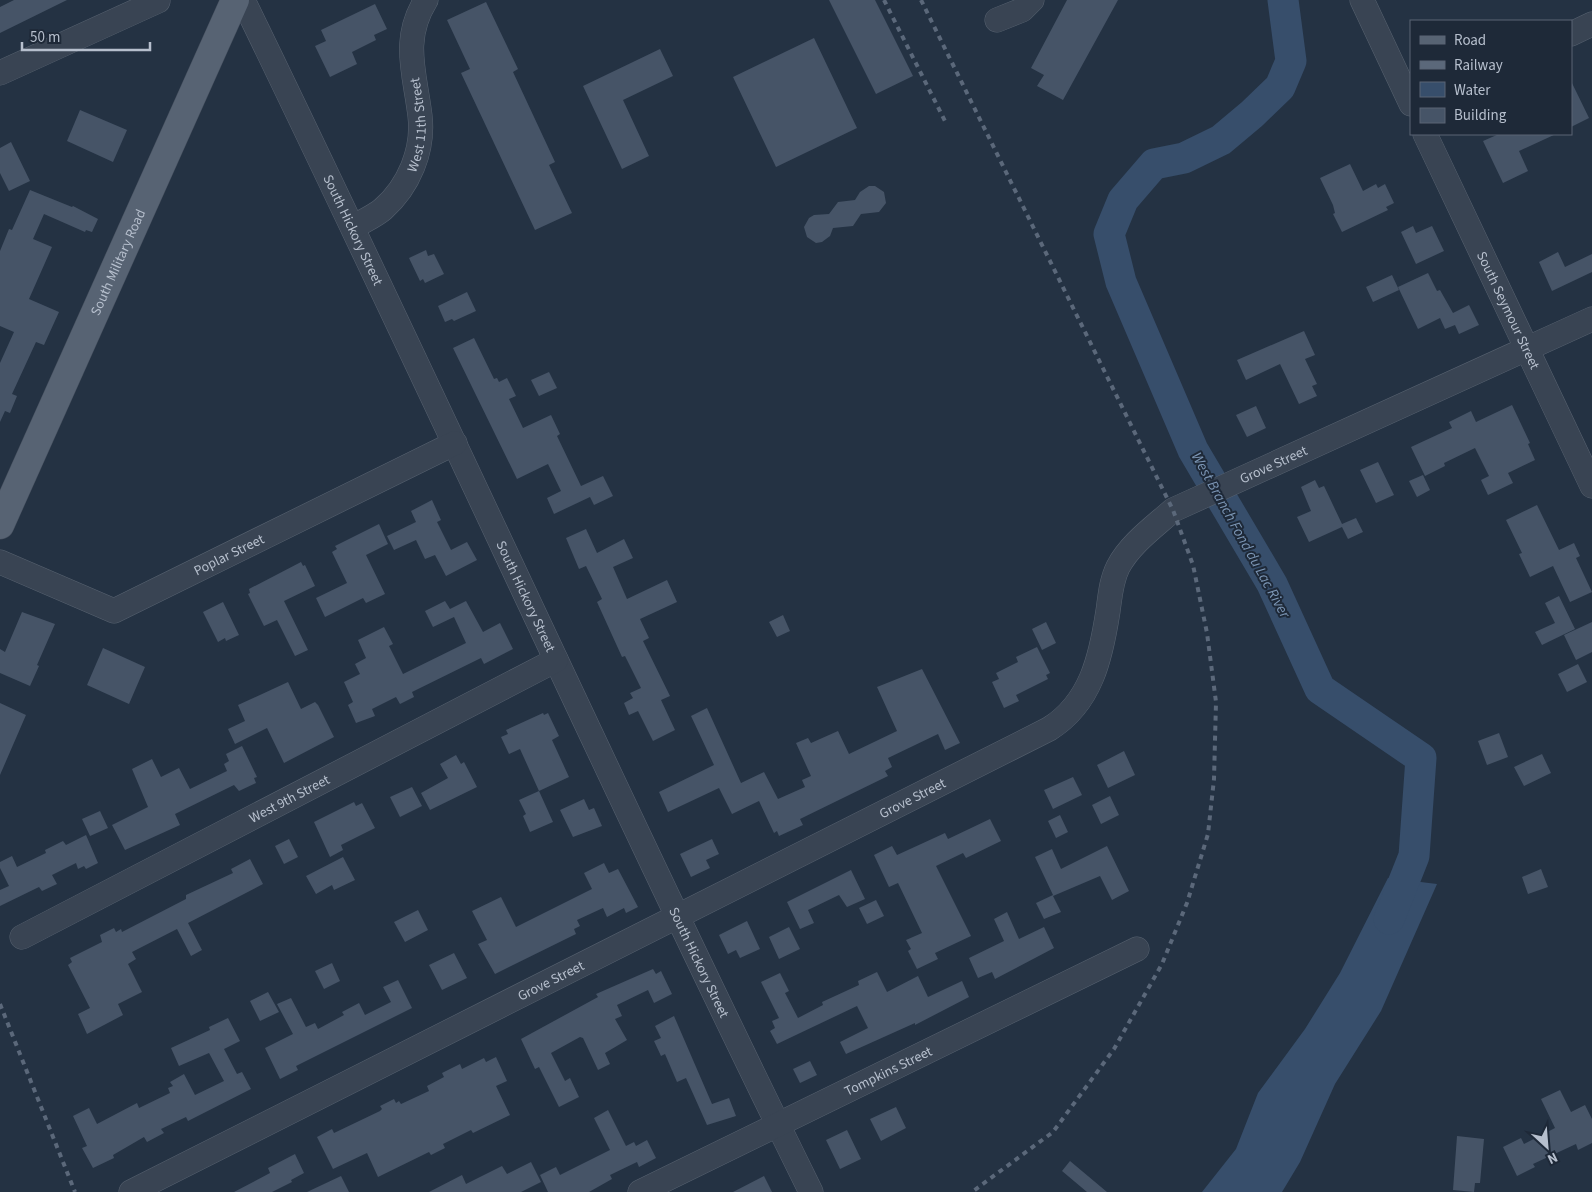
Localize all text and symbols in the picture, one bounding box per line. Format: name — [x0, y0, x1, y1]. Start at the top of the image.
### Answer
scale bar — [22, 20, 150, 52]
legend — [1410, 20, 1572, 135]
text: 50 m — [30, 27, 60, 48]
text: Road — [1454, 30, 1486, 51]
text: Railway — [1454, 55, 1503, 76]
street label: West 11th Street — [403, 76, 432, 175]
text: Water — [1454, 80, 1491, 101]
text: Building — [1454, 105, 1507, 126]
street label: South Hickory Street — [318, 171, 388, 289]
street label: South Military Road — [86, 206, 151, 319]
street label: South Seymour Street — [1471, 248, 1544, 373]
street label: Grove Street — [1237, 441, 1311, 489]
water label: West Branch Fond du Lac River — [1186, 449, 1295, 623]
street label: Poplar Street — [191, 529, 268, 581]
street label: South Hickory Street — [491, 538, 560, 656]
street label: West 9th Street — [246, 770, 334, 829]
street label: Grove Street — [876, 774, 950, 824]
street label: South Hickory Street — [663, 904, 734, 1022]
street label: Grove Street — [514, 956, 588, 1006]
street label: Tompkins Street — [841, 1042, 936, 1102]
north arrow — [1522, 1122, 1572, 1172]
text: N — [1544, 1147, 1561, 1169]

